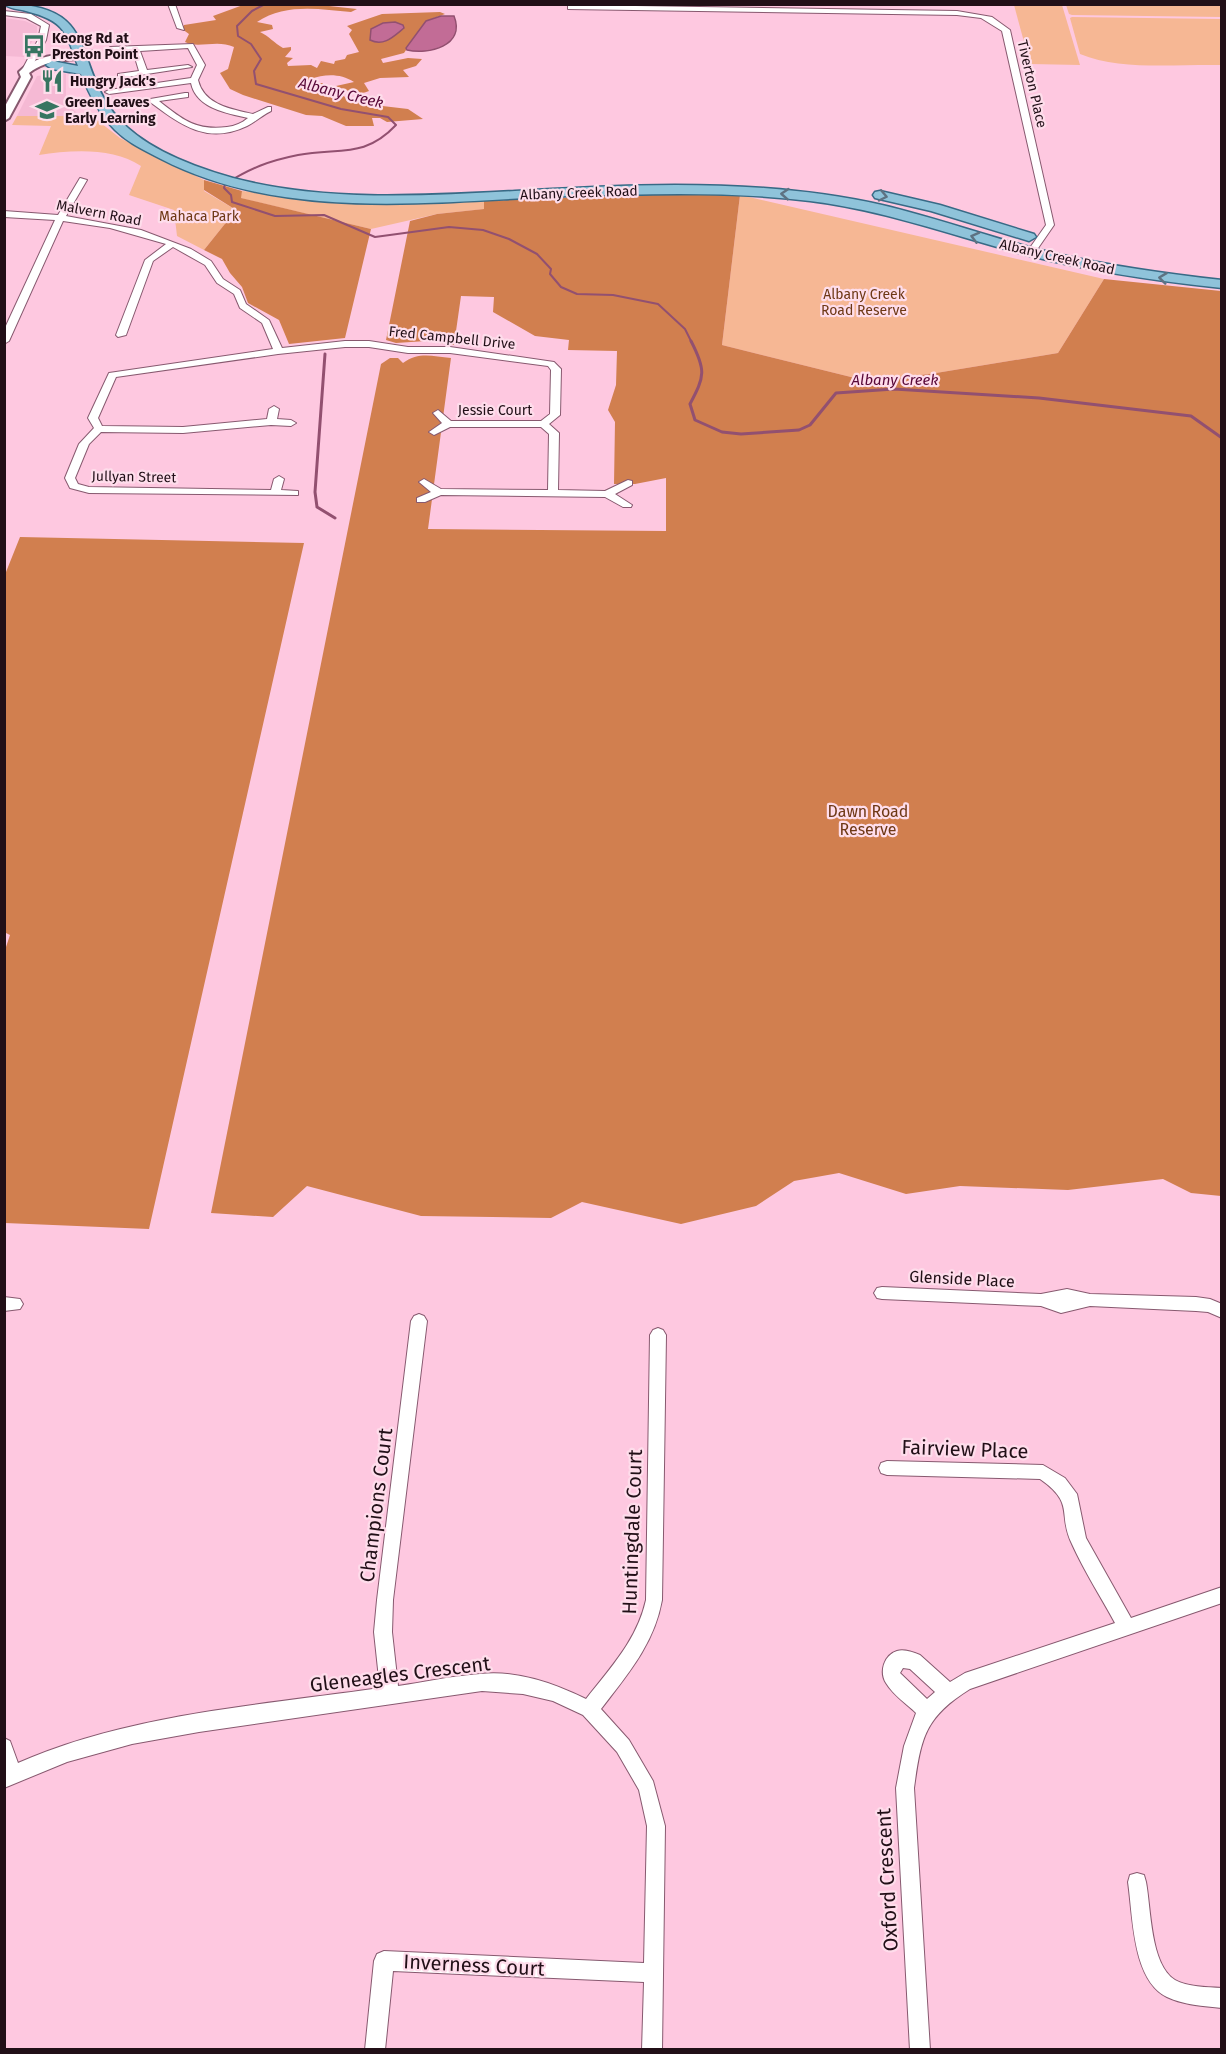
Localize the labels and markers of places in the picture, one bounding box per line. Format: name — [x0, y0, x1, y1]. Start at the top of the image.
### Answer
place label: Keong Rd at Preston Point — [52, 30, 139, 63]
bus stop icon: Keong Rd at Preston Point — [21, 33, 47, 59]
restaurant icon: Hungry Jack's — [39, 68, 65, 94]
place label: Hungry Jack's — [70, 73, 156, 90]
place label: Green Leaves Early Learning — [65, 94, 156, 127]
school or university icon: Green Leaves Early Learning — [34, 97, 60, 123]

